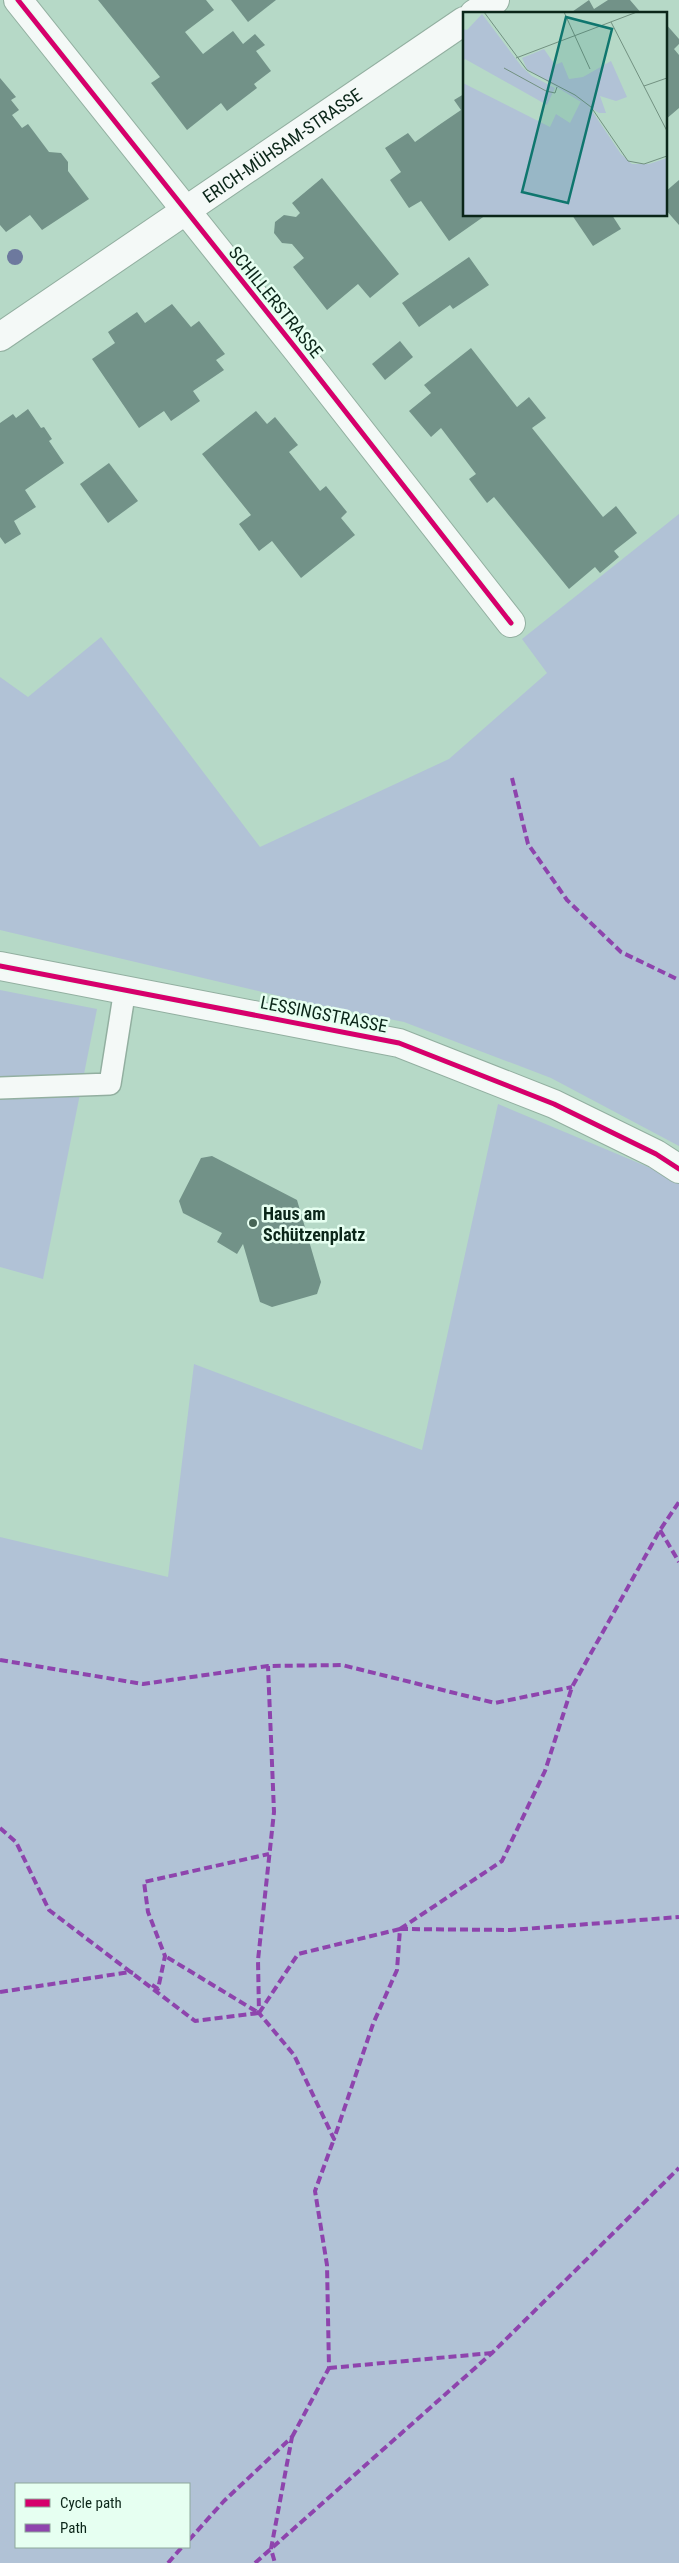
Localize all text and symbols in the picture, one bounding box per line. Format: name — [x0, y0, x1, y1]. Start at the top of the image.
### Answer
inset map — [463, 12, 666, 216]
street label: ERICH-MÜHSAM-STRASSE — [198, 83, 365, 207]
street label: SCHILLERSTRASSE — [225, 242, 327, 362]
street label: LESSINGSTRASSE — [259, 991, 389, 1037]
place label: Haus am Schützenplatz — [263, 1203, 365, 1245]
marker: Haus am Schützenplatz — [247, 1217, 259, 1229]
legend — [15, 2483, 190, 2548]
text: Cycle path — [60, 2494, 122, 2512]
text: Path — [60, 2519, 87, 2537]

